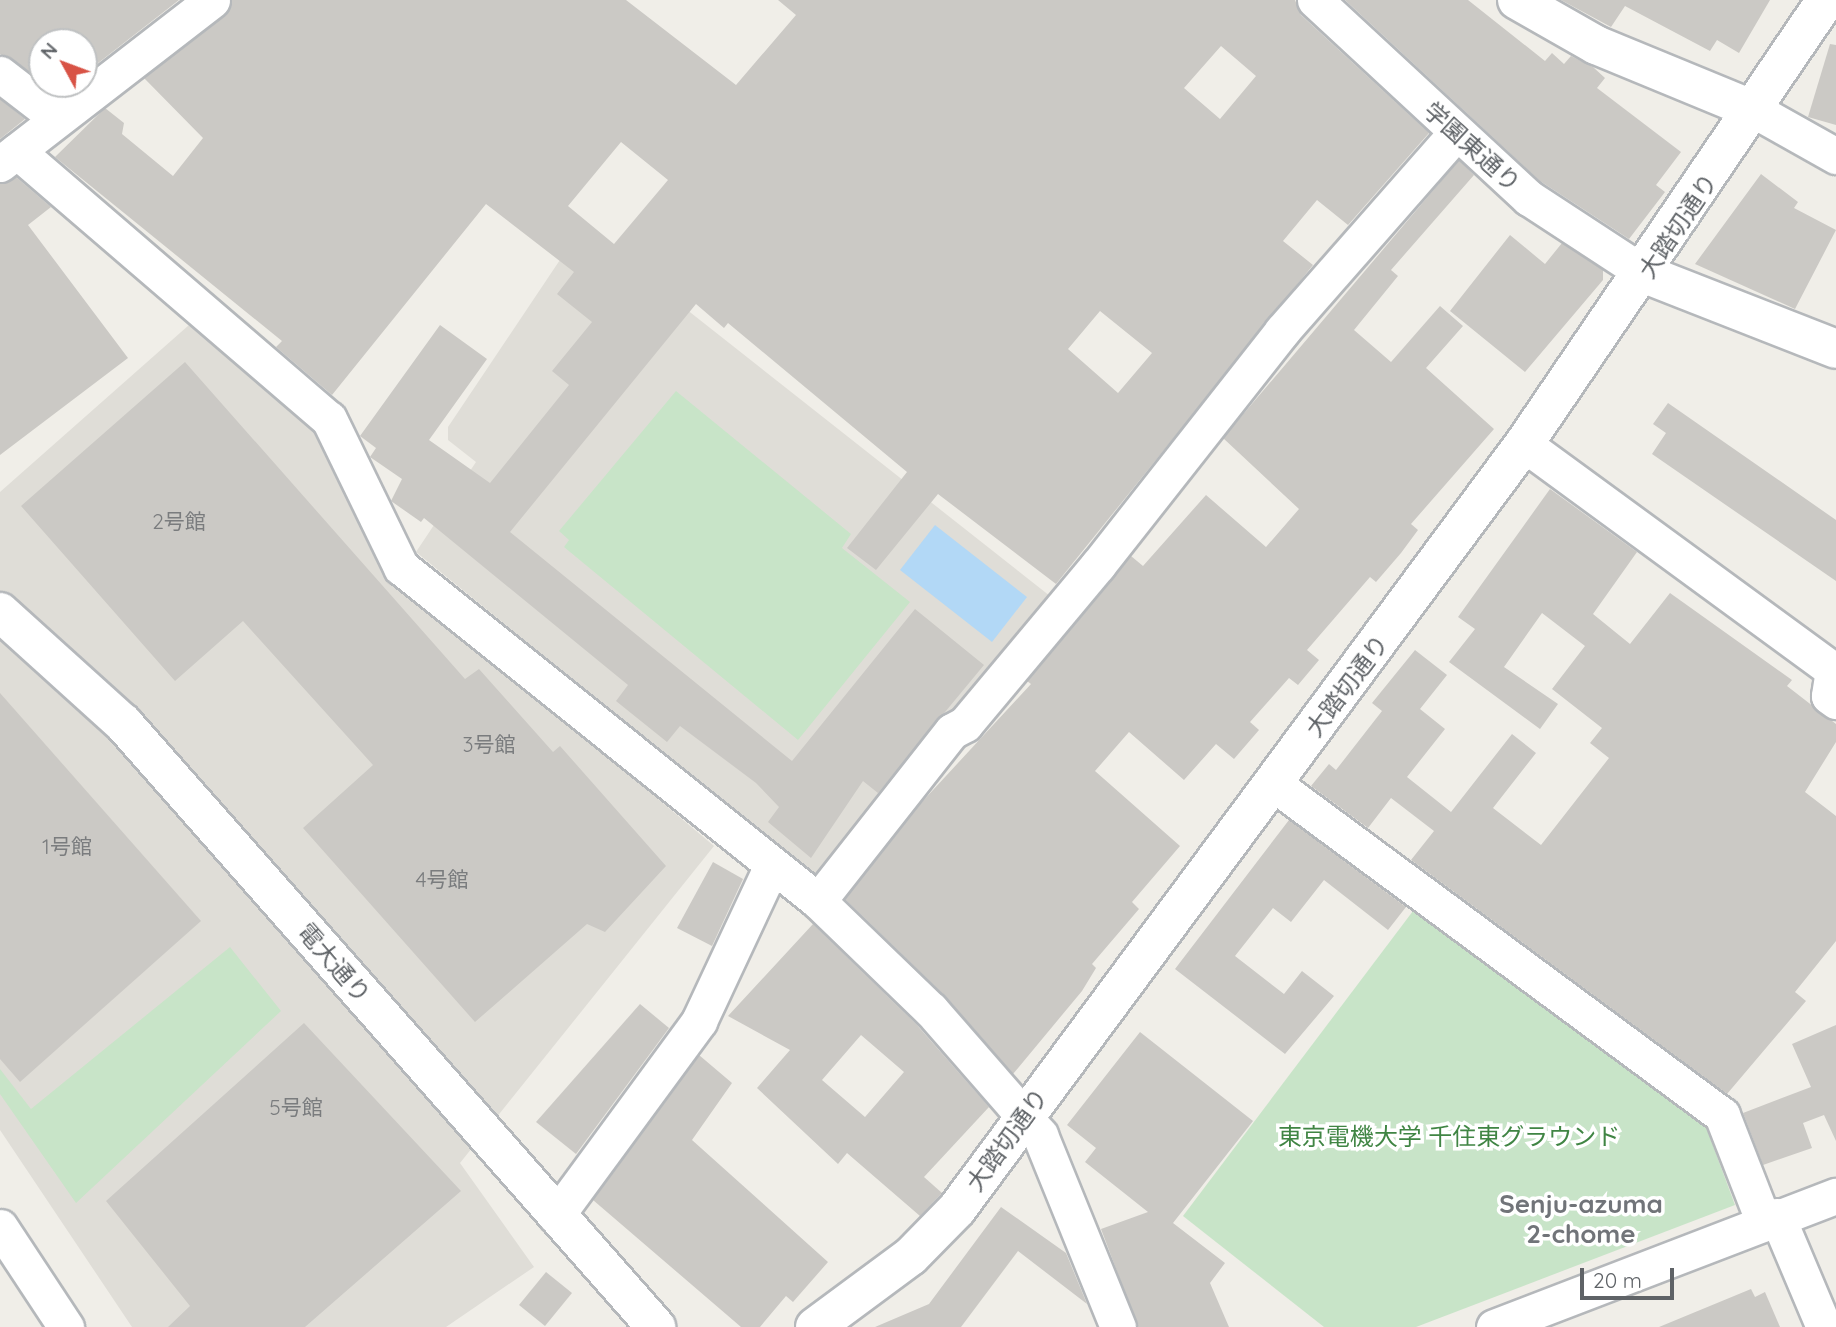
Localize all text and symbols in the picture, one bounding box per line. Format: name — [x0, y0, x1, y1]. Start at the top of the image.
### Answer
north arrow — [28, 28, 98, 98]
text: N — [35, 37, 62, 64]
street label: 学園東通り — [1418, 96, 1526, 198]
street label: 大踏切通り — [1633, 168, 1723, 284]
house number: 2号館 — [152, 508, 206, 534]
street label: 大踏切通り — [1299, 629, 1395, 743]
house number: 3号館 — [462, 731, 516, 757]
house number: 1号館 — [42, 833, 92, 859]
house number: 4号館 — [415, 866, 469, 892]
street label: 電大通り — [292, 917, 376, 1009]
street label: 大踏切通り — [960, 1083, 1054, 1197]
house number: 5号館 — [269, 1094, 323, 1120]
park label: 東京電機大学 千住東グラウンド — [1278, 1123, 1620, 1151]
district label: Senju-azuma 2-chome — [1499, 1188, 1663, 1250]
scale bar — [1584, 1254, 1678, 1298]
text: 20 m — [1593, 1267, 1642, 1293]

